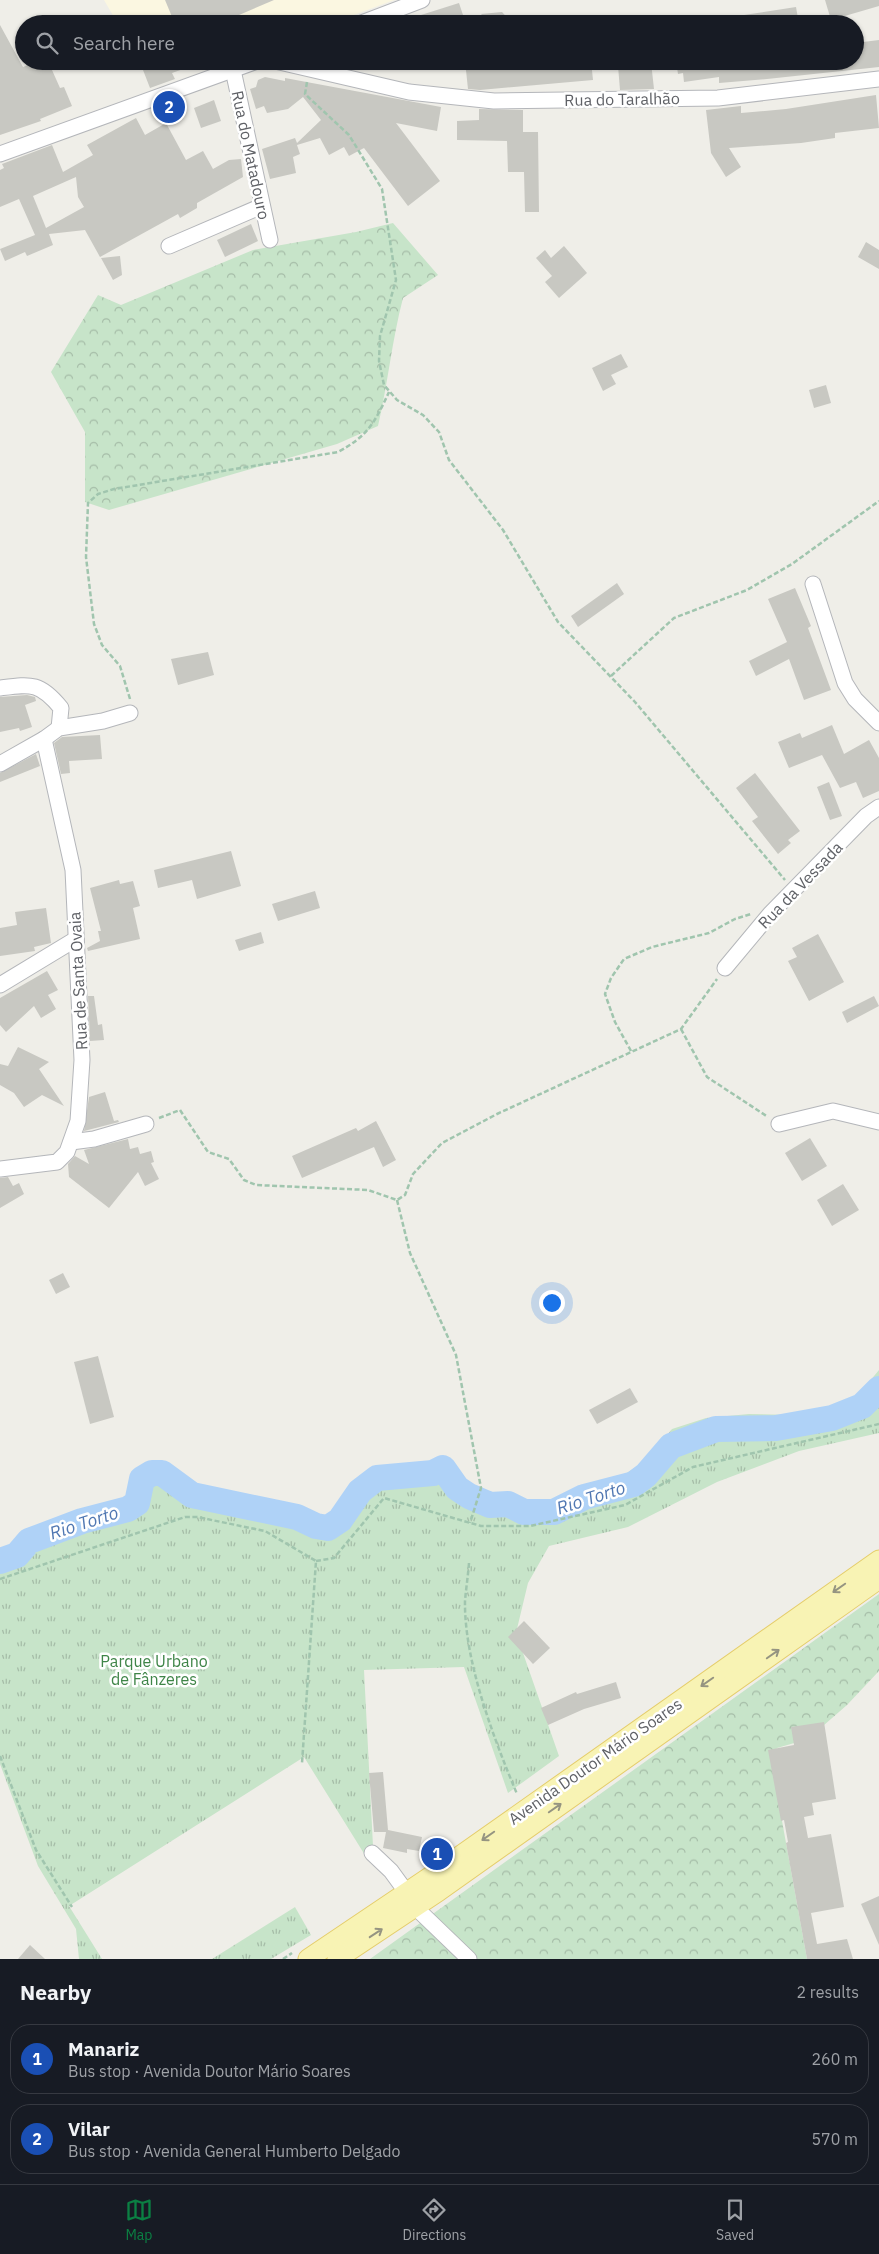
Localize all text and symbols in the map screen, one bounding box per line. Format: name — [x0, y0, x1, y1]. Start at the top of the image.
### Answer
search box — [15, 15, 864, 70]
icon: search — [33, 29, 61, 57]
text: Search here — [73, 31, 175, 55]
pin: 2 — [153, 88, 185, 126]
street label: Rua do Taralhão — [564, 88, 680, 110]
street label: Rua do Matadouro — [228, 89, 274, 221]
street label: Rua da Vessada — [754, 837, 847, 933]
street label: Rua de Santa Ovaia — [64, 911, 92, 1051]
your location — [539, 1290, 565, 1316]
water label: Rio Torto — [553, 1476, 628, 1519]
water label: Rio Torto — [46, 1501, 121, 1544]
one-way arrow — [832, 1583, 846, 1593]
one-way arrow — [766, 1649, 780, 1659]
park label: Parque Urbano de Fânzeres — [100, 1651, 208, 1689]
one-way arrow — [700, 1677, 714, 1687]
street label: Avenida Doutor Mário Soares — [504, 1693, 686, 1829]
one-way arrow — [548, 1803, 561, 1814]
one-way arrow — [482, 1831, 496, 1841]
pin: 1 — [421, 1835, 453, 1873]
one-way arrow — [369, 1928, 383, 1938]
text: Nearby — [20, 1978, 91, 2006]
text: 2 results — [796, 1982, 859, 2002]
text: Manariz — [68, 2037, 139, 2061]
text: 1 — [32, 2049, 42, 2069]
text: 260 m — [811, 2049, 858, 2069]
text: Bus stop · Avenida Doutor Mário Soares — [68, 2061, 351, 2081]
text: Vilar — [68, 2117, 110, 2141]
text: 2 — [32, 2129, 42, 2149]
text: 570 m — [811, 2129, 858, 2149]
text: Bus stop · Avenida General Humberto Delgado — [68, 2141, 400, 2161]
tab: Map — [125, 2196, 153, 2244]
tab: Directions — [403, 2196, 466, 2244]
tab: Saved — [716, 2196, 754, 2244]

